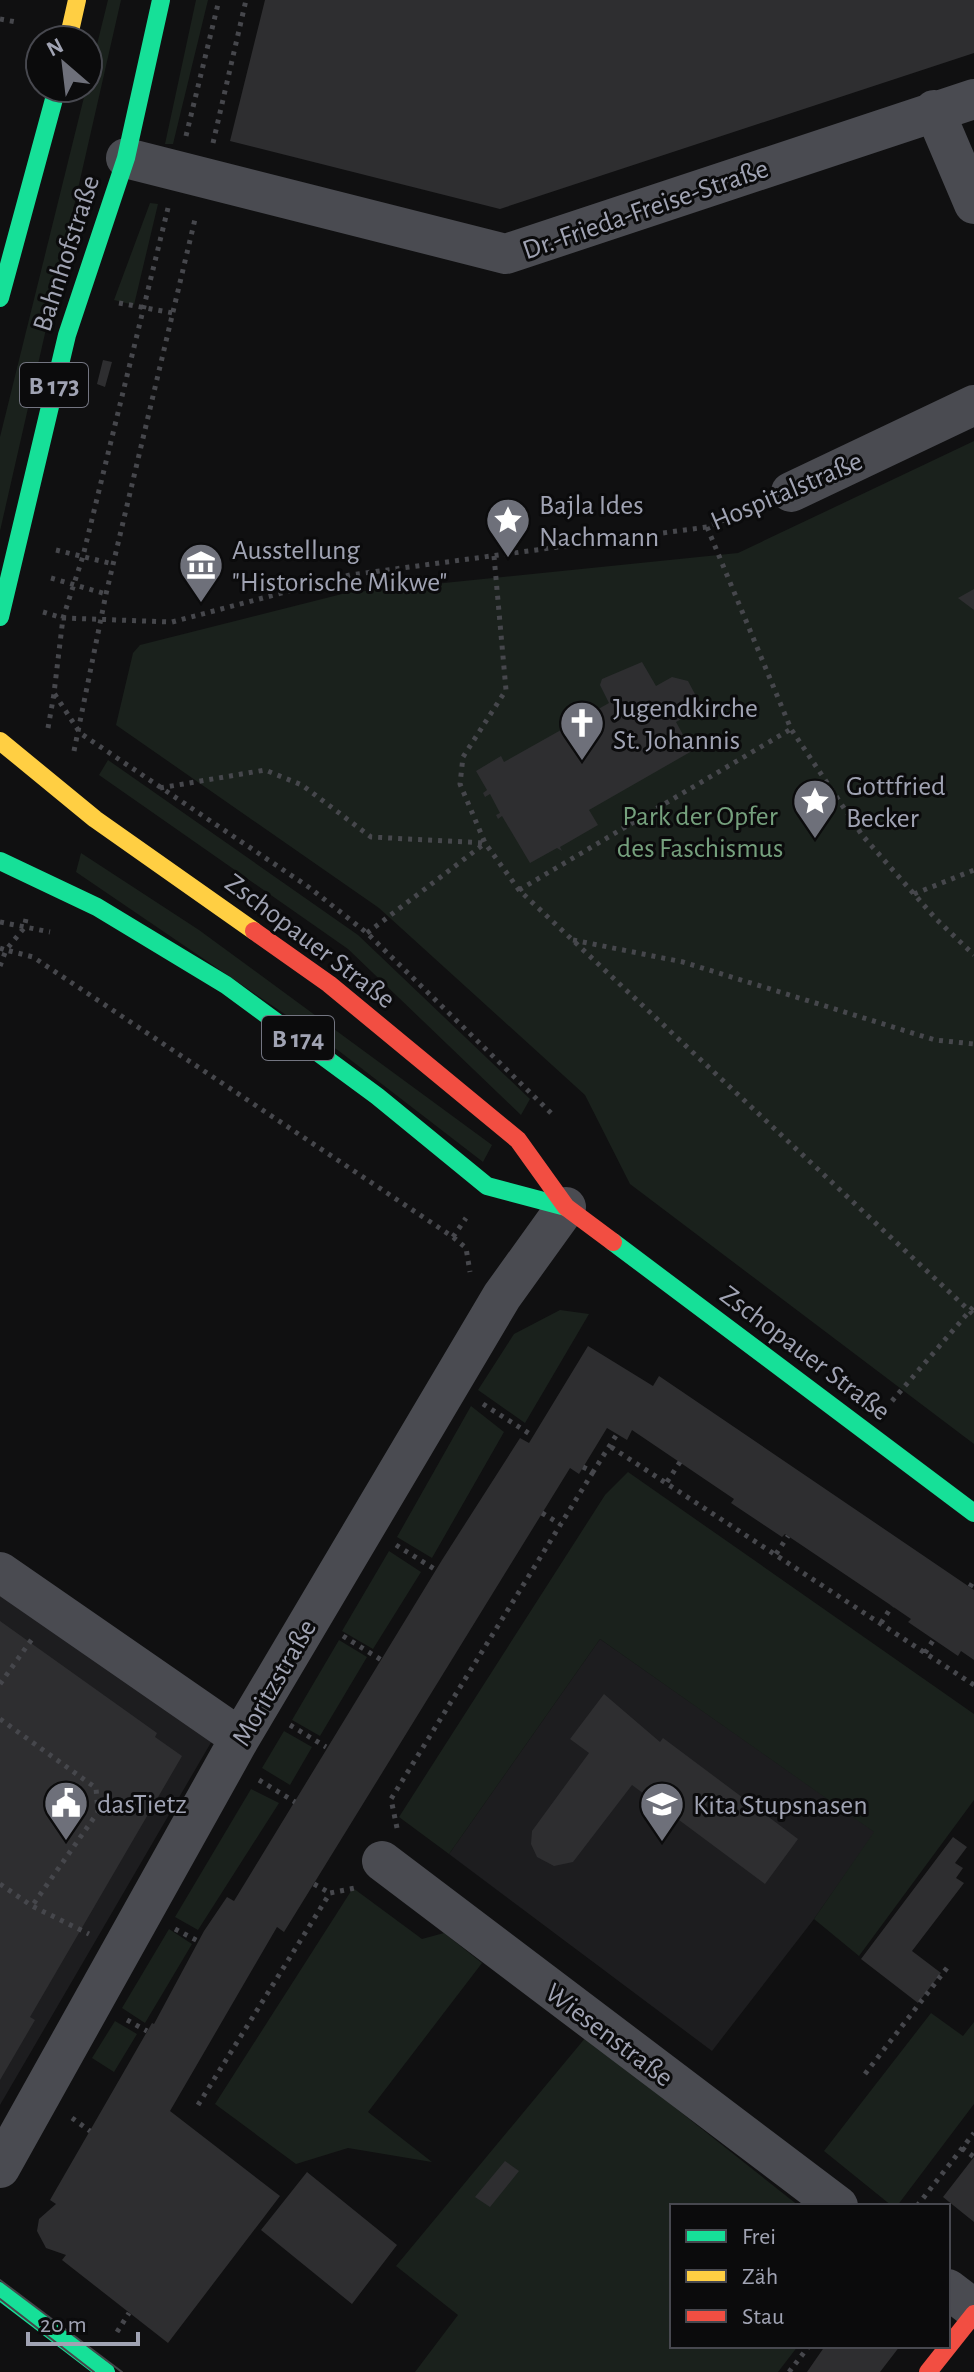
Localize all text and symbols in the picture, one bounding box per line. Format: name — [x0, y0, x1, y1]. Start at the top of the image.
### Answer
north arrow — [24, 24, 104, 104]
text: N — [43, 34, 67, 61]
street label: Dr.-Frieda-Freise-Straße — [519, 155, 772, 265]
street label: Bahnhofstraße — [29, 172, 105, 335]
road number: B 173 — [20, 363, 88, 407]
street label: Hospitalstraße — [707, 447, 867, 536]
place label: Bajla Ides Nachmann — [539, 492, 659, 552]
place icon: Bajla Ides Nachmann — [484, 496, 532, 559]
place label: Ausstellung "Historische Mikwe" — [232, 537, 447, 597]
museum icon: Ausstellung "Historische Mikwe" — [177, 541, 225, 604]
place label: Jugendkirche St. Johannis — [613, 695, 758, 755]
church icon: Jugendkirche St. Johannis — [558, 699, 606, 762]
place label: Gottfried Becker — [846, 773, 946, 833]
place icon: Gottfried Becker — [791, 777, 839, 840]
park label: Park der Opfer des Faschismus — [617, 803, 783, 863]
street label: Zschopauer Straße — [220, 869, 400, 1014]
road number: B 174 — [262, 1016, 334, 1060]
street label: Zschopauer Straße — [715, 1281, 895, 1426]
street label: Moritzstraße — [227, 1615, 322, 1751]
public building icon: dasTietz — [42, 1779, 90, 1842]
school or university icon: Kita Stupsnasen — [638, 1780, 686, 1843]
place label: dasTietz — [97, 1791, 187, 1819]
place label: Kita Stupsnasen — [693, 1792, 868, 1820]
street label: Wiesenstraße — [540, 1979, 678, 2092]
legend — [670, 2204, 950, 2348]
text: Frei — [742, 2225, 776, 2249]
text: Zäh — [742, 2265, 778, 2289]
scale bar — [28, 2296, 138, 2346]
text: Stau — [742, 2305, 784, 2329]
text: 20 m — [40, 2313, 87, 2337]

